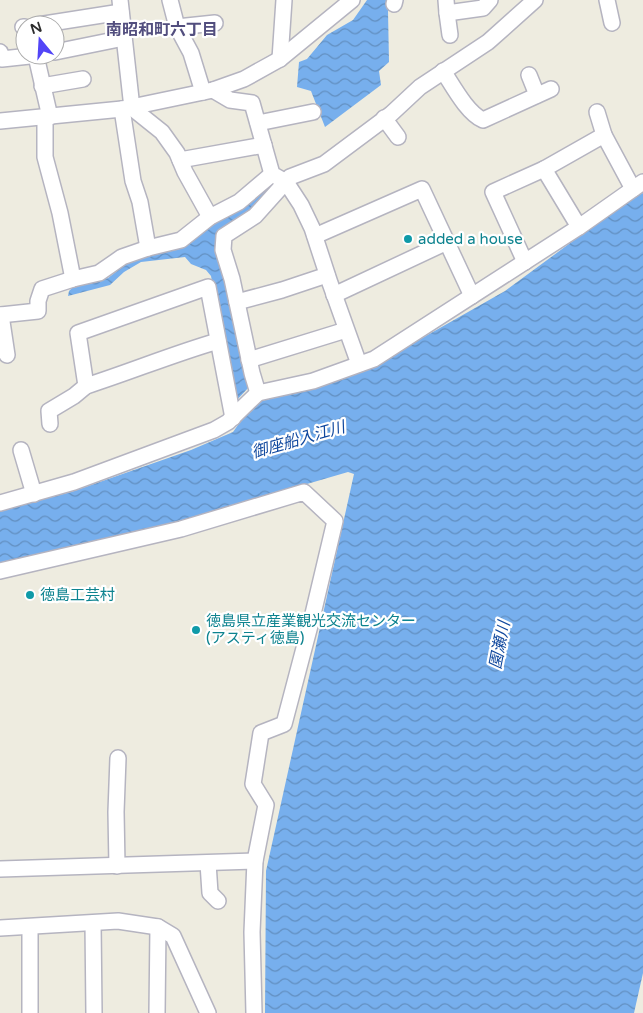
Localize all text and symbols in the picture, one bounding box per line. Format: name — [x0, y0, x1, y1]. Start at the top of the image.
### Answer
north arrow — [15, 15, 65, 65]
text: N — [28, 18, 44, 38]
district label: 南昭和町六丁目 — [106, 20, 218, 40]
place label: added a house — [418, 230, 523, 248]
marker: added a house — [402, 233, 414, 245]
water label: 御座船入江川 — [249, 417, 349, 463]
place label: 徳島工芸村 — [40, 586, 115, 604]
marker: 徳島工芸村 — [24, 589, 36, 601]
place label: 徳島県立産業観光交流センター (アスティ徳島) — [206, 612, 416, 647]
water label: 園瀬川 — [486, 618, 515, 671]
marker: 徳島県立産業観光交流センター (アスティ徳島) — [190, 624, 202, 636]

